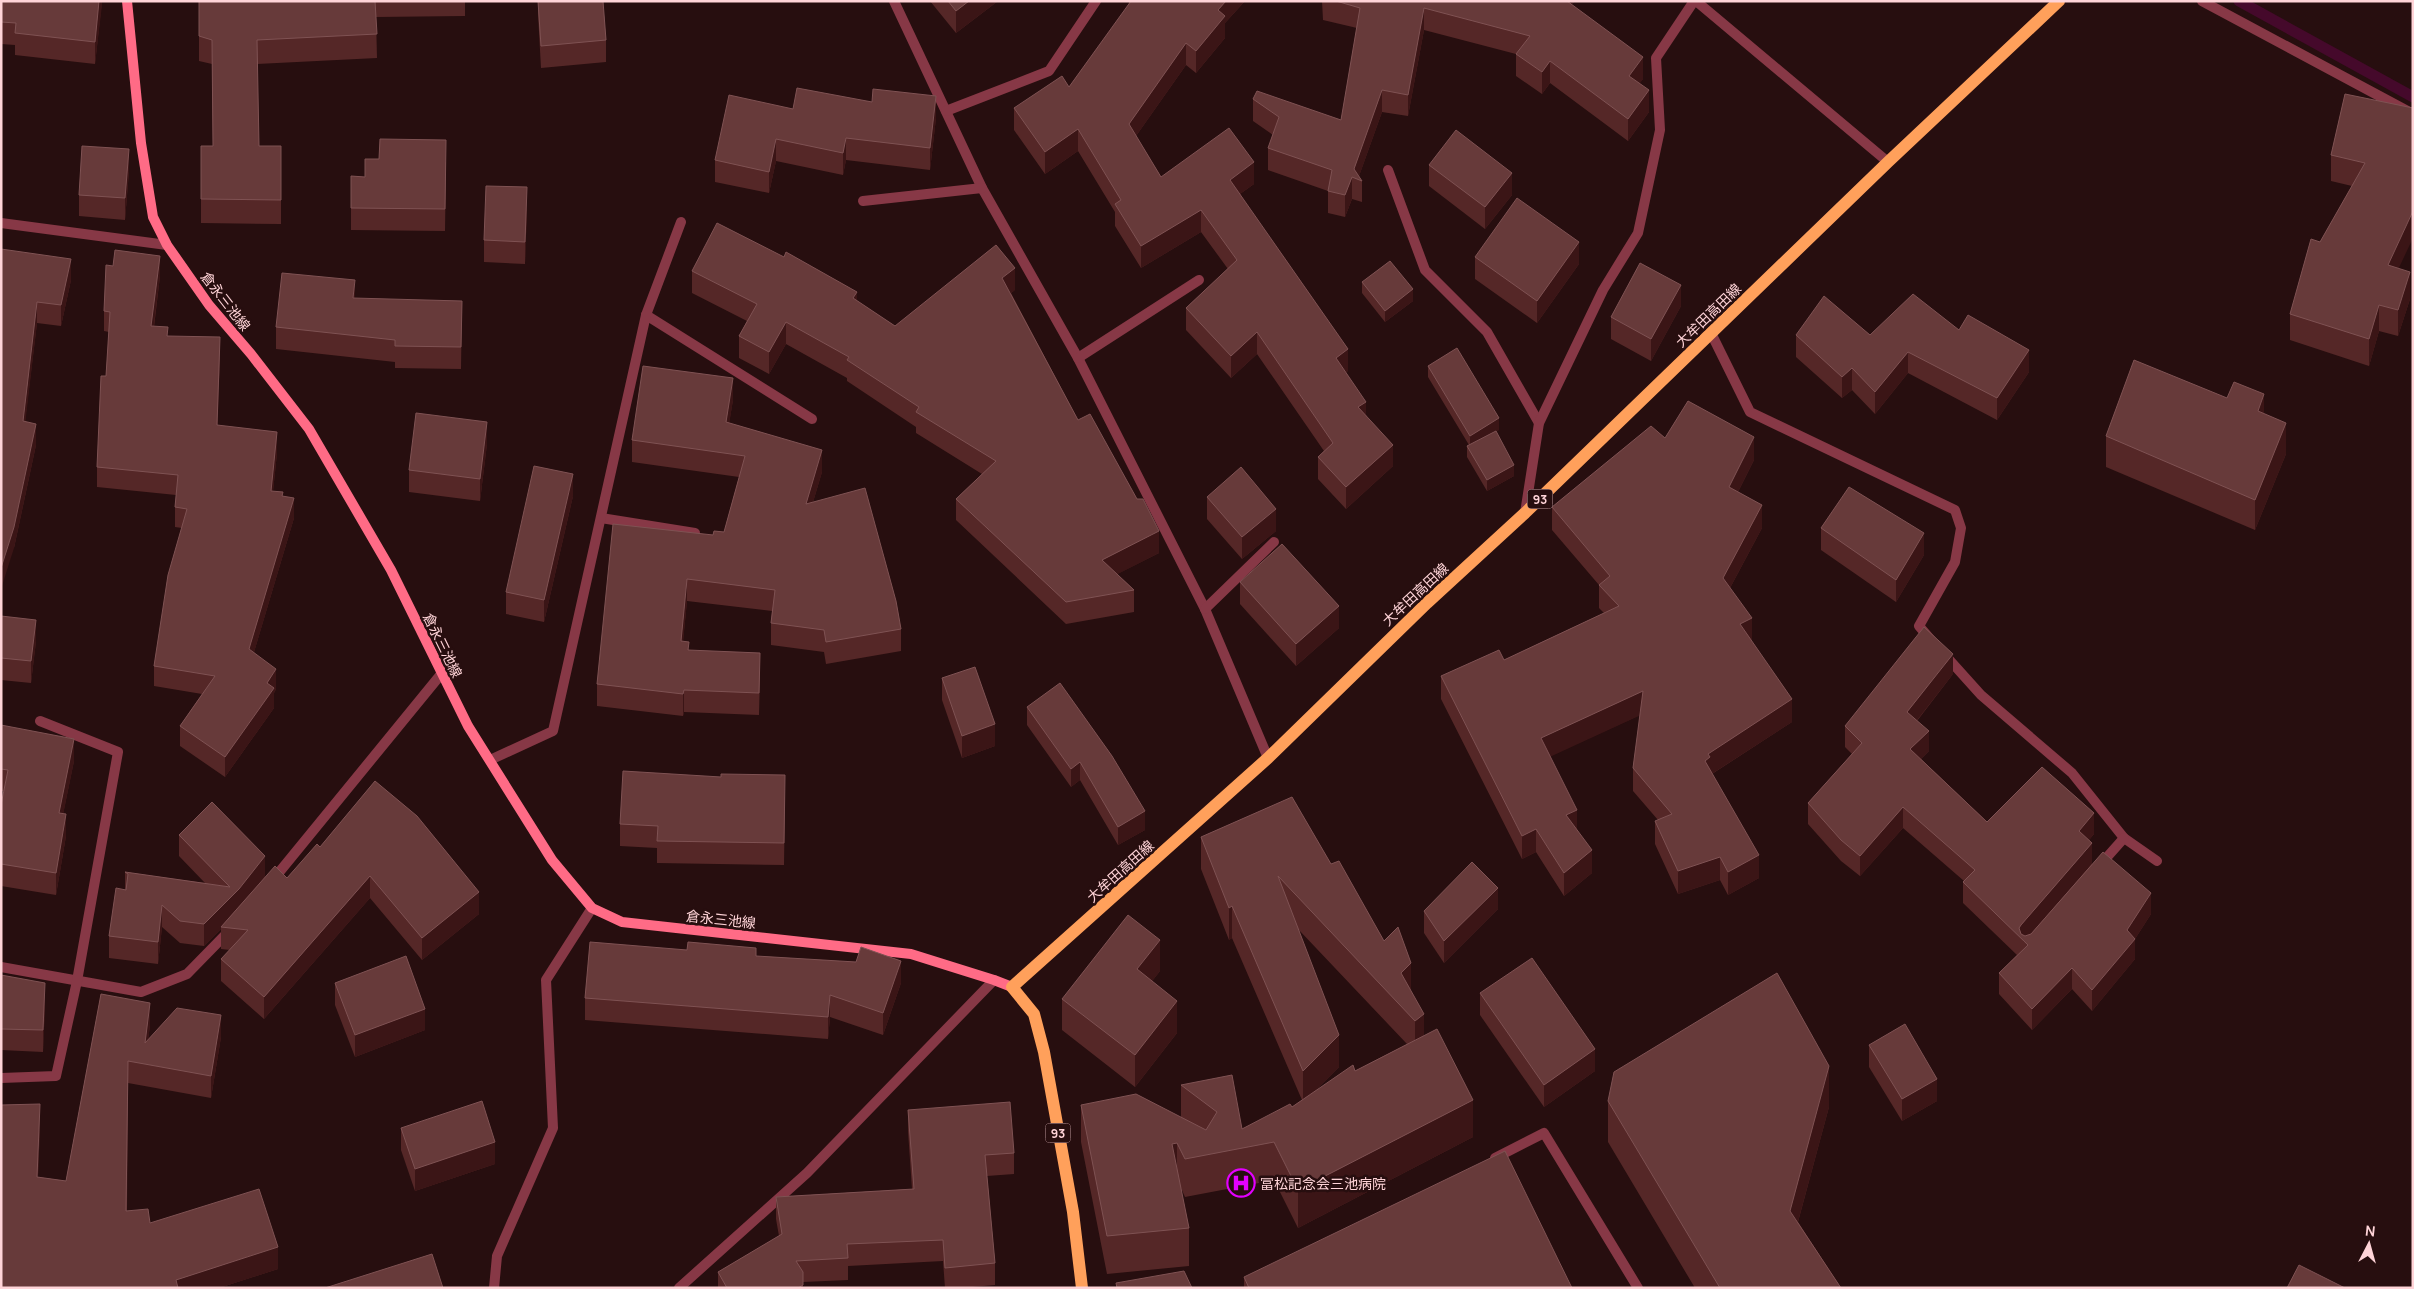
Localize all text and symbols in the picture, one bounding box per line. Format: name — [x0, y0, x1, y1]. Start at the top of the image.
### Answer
street label: 倉永三池線 — [197, 268, 255, 334]
street label: 大牟田高田線 — [1671, 279, 1745, 351]
road number: 93 — [1528, 489, 1552, 508]
street label: 大牟田高田線 — [1378, 558, 1452, 630]
street label: 倉永三池線 — [419, 609, 467, 681]
street label: 大牟田高田線 — [1082, 836, 1158, 906]
street label: 倉永三池線 — [685, 906, 757, 932]
road number: 93 — [1046, 1124, 1070, 1142]
hospital icon: 冨松記念会三池病院 — [1226, 1168, 1256, 1198]
place label: 冨松記念会三池病院 — [1260, 1174, 1386, 1193]
north arrow — [2344, 1219, 2394, 1269]
text: N — [2364, 1221, 2376, 1241]

